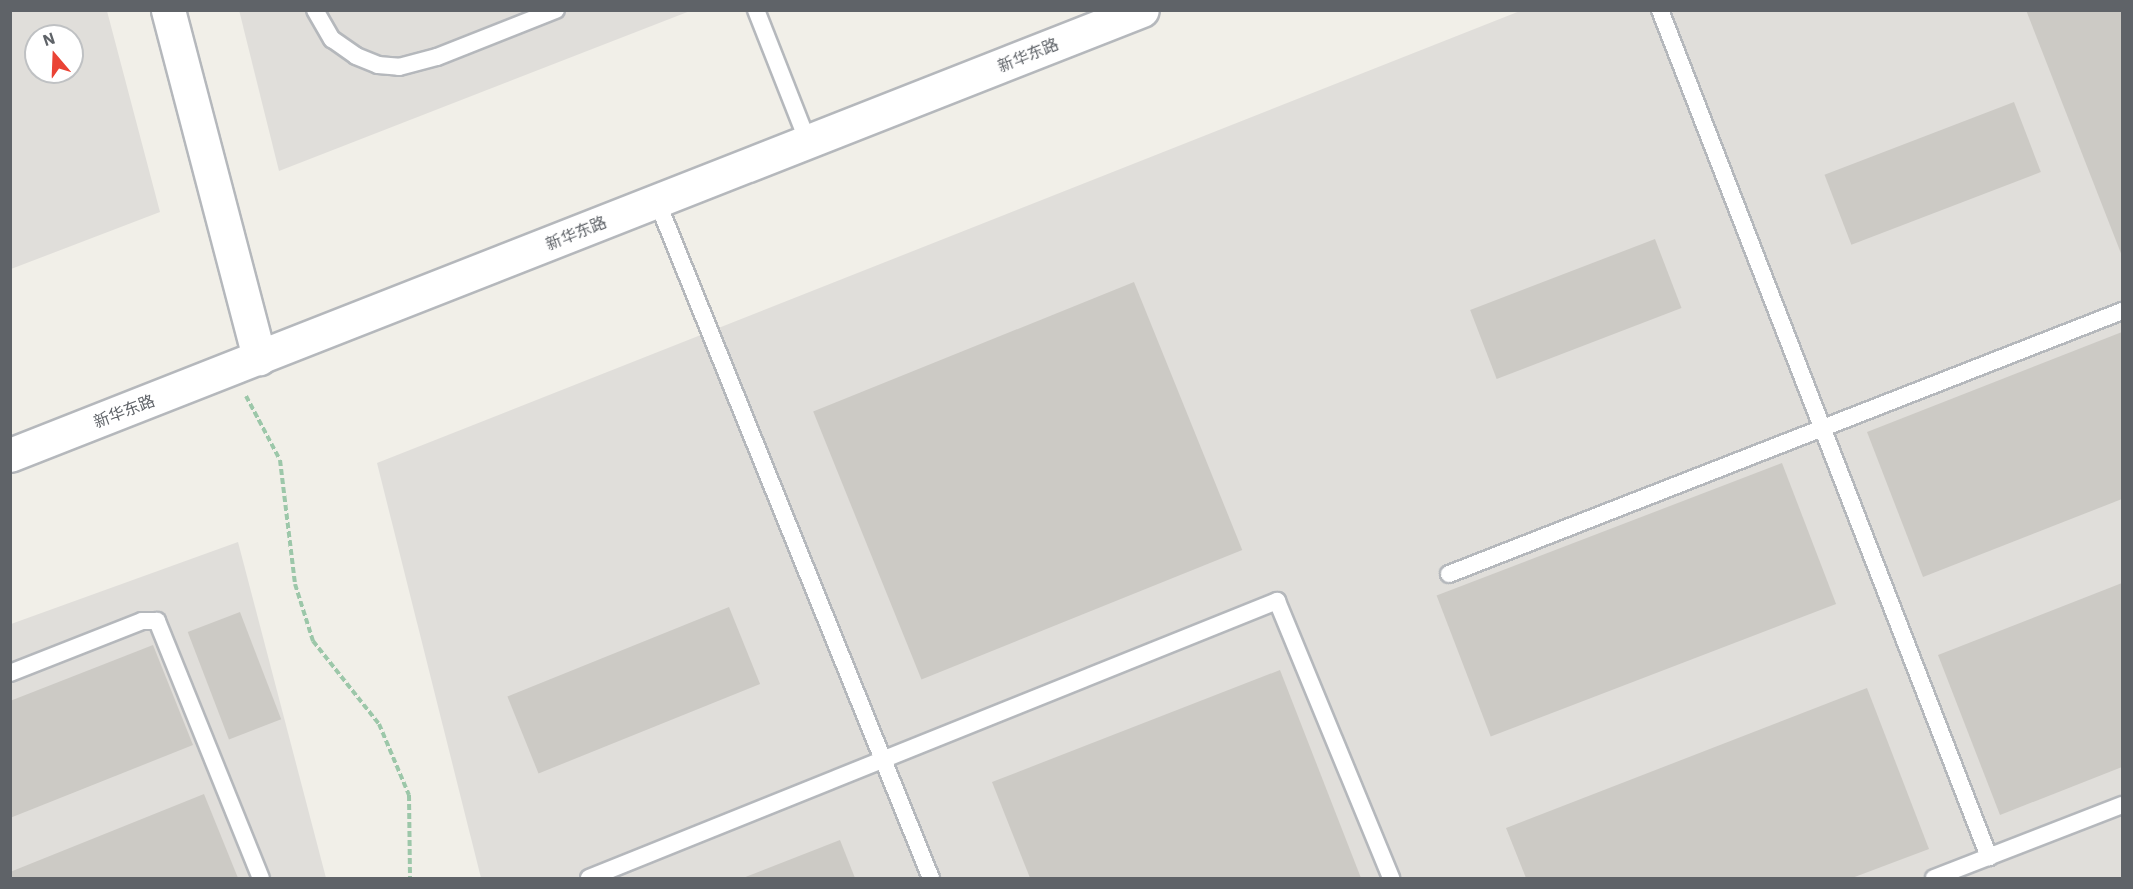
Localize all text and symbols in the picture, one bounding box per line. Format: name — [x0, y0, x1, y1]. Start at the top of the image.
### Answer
north arrow — [24, 24, 84, 84]
text: N — [40, 28, 58, 50]
street label: 新华东路 — [995, 34, 1061, 76]
street label: 新华东路 — [543, 212, 609, 254]
street label: 新华东路 — [91, 391, 157, 431]

